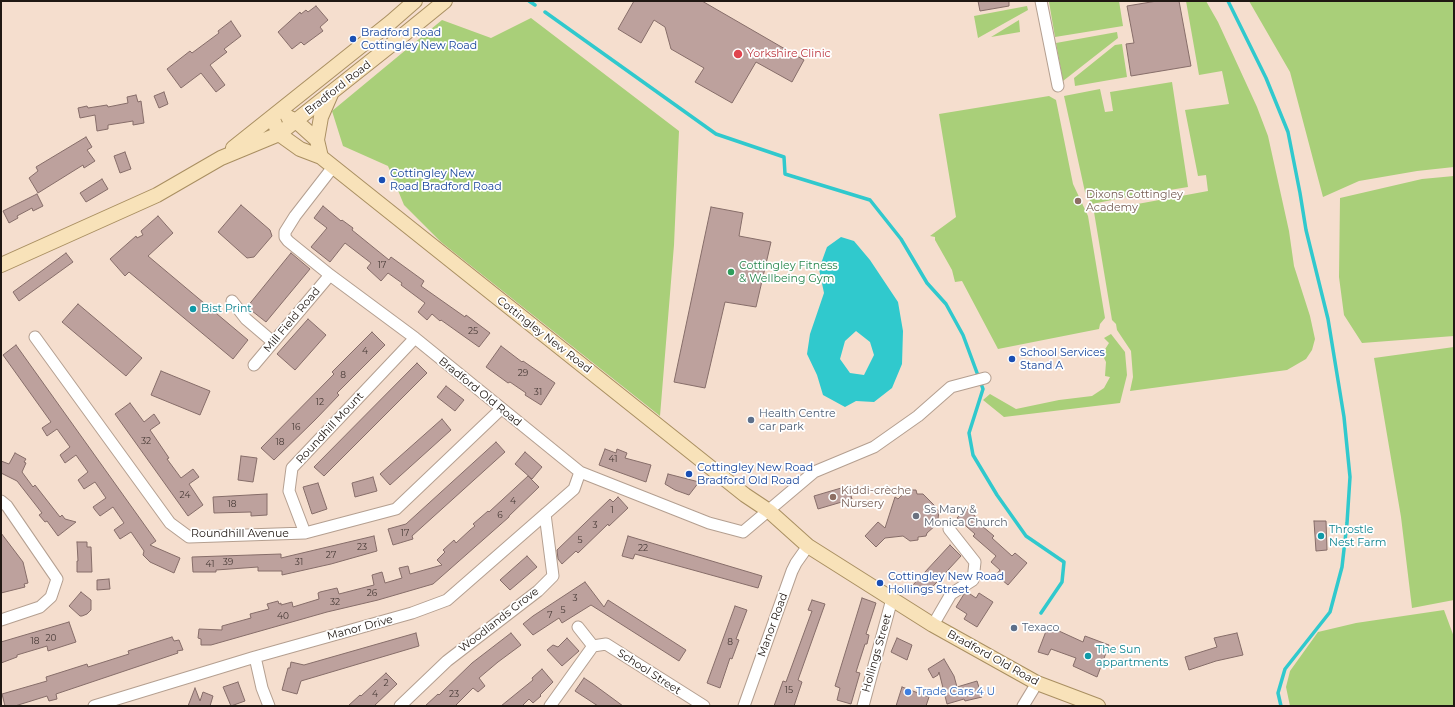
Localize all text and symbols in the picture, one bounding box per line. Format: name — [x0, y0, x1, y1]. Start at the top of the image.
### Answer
place label: Bradford Road Cottingley New Road — [361, 26, 477, 52]
marker: Bradford Road Cottingley New Road — [348, 34, 358, 44]
place label: Yorkshire Clinic — [747, 47, 831, 61]
marker: Yorkshire Clinic — [732, 48, 744, 60]
street label: Bradford Road — [302, 58, 374, 118]
place label: Cottingley New Road Bradford Road — [390, 167, 502, 193]
marker: Cottingley New Road Bradford Road — [377, 175, 387, 185]
place label: Dixons Cottingley Academy — [1086, 188, 1183, 214]
marker: Dixons Cottingley Academy — [1073, 196, 1083, 206]
place label: Cottingley Fitness & Wellbeing Gym — [739, 259, 838, 285]
house number: 17 — [378, 260, 386, 270]
marker: Cottingley Fitness & Wellbeing Gym — [726, 267, 736, 277]
street label: Mill Field Road — [261, 285, 323, 355]
street label: Cottingley New Road — [494, 294, 594, 376]
place label: Bist Print — [201, 302, 252, 316]
marker: Bist Print — [188, 304, 198, 314]
house number: 25 — [468, 326, 478, 336]
house number: 4 — [362, 346, 368, 356]
place label: School Services Stand A — [1020, 346, 1105, 372]
marker: School Services Stand A — [1007, 354, 1017, 364]
street label: Bradford Old Road — [436, 355, 524, 429]
house number: 29 — [518, 368, 528, 378]
house number: 8 — [340, 370, 346, 380]
house number: 31 — [534, 387, 542, 397]
street label: Roundhill Mount — [293, 389, 367, 467]
house number: 12 — [316, 397, 324, 407]
place label: Health Centre car park — [759, 407, 836, 433]
marker: Health Centre car park — [746, 415, 756, 425]
house number: 16 — [292, 422, 300, 432]
house number: 32 — [141, 436, 151, 446]
house number: 18 — [276, 437, 284, 447]
house number: 41 — [609, 454, 617, 464]
place label: Cottingley New Road Bradford Old Road — [697, 461, 813, 487]
marker: Cottingley New Road Bradford Old Road — [684, 469, 694, 479]
place label: Kiddi-crèche Nursery — [841, 484, 911, 510]
house number: 24 — [180, 490, 190, 500]
marker: Kiddi-crèche Nursery — [828, 492, 838, 502]
house number: 4 — [510, 496, 516, 506]
house number: 18 — [228, 499, 236, 509]
place label: Ss Mary & Monica Church — [924, 503, 1008, 529]
house number: 1 — [610, 505, 614, 515]
house number: 6 — [497, 510, 503, 520]
marker: Ss Mary & Monica Church — [911, 511, 921, 521]
house number: 3 — [592, 520, 598, 530]
place label: Throstle Nest Farm — [1329, 523, 1387, 549]
street label: Roundhill Avenue — [191, 527, 289, 541]
house number: 17 — [401, 528, 409, 538]
marker: Throstle Nest Farm — [1316, 531, 1326, 541]
house number: 5 — [577, 535, 583, 545]
house number: 23 — [357, 542, 367, 552]
house number: 22 — [638, 543, 648, 553]
house number: 27 — [326, 550, 336, 560]
house number: 39 — [223, 557, 233, 567]
house number: 31 — [295, 557, 303, 567]
house number: 41 — [206, 559, 214, 569]
place label: Cottingley New Road Hollings Street — [888, 570, 1004, 596]
marker: Cottingley New Road Hollings Street — [875, 578, 885, 588]
street label: Woodlands Grove — [457, 585, 541, 655]
house number: 26 — [367, 588, 377, 598]
street label: Manor Road — [755, 591, 791, 659]
house number: 3 — [572, 593, 578, 603]
house number: 32 — [330, 597, 340, 607]
house number: 5 — [560, 605, 566, 615]
house number: 7 — [547, 610, 553, 620]
house number: 40 — [277, 611, 289, 621]
street label: Hollings Street — [859, 612, 895, 694]
street label: Manor Drive — [326, 613, 394, 643]
place label: Texaco — [1022, 621, 1059, 635]
marker: Texaco — [1009, 623, 1019, 633]
street label: Bradford Old Road — [945, 627, 1041, 689]
house number: 20 — [45, 633, 57, 643]
house number: 18 — [31, 636, 39, 646]
house number: 8 — [727, 637, 733, 647]
place label: The Sun appartments — [1096, 643, 1168, 669]
street label: School Street — [615, 647, 683, 697]
marker: The Sun appartments — [1083, 651, 1093, 661]
house number: 2 — [383, 678, 389, 688]
house number: 15 — [785, 685, 793, 695]
place label: Trade Cars 4 U — [916, 685, 995, 699]
marker: Trade Cars 4 U — [903, 687, 913, 697]
house number: 4 — [372, 689, 378, 699]
house number: 23 — [449, 689, 459, 699]

